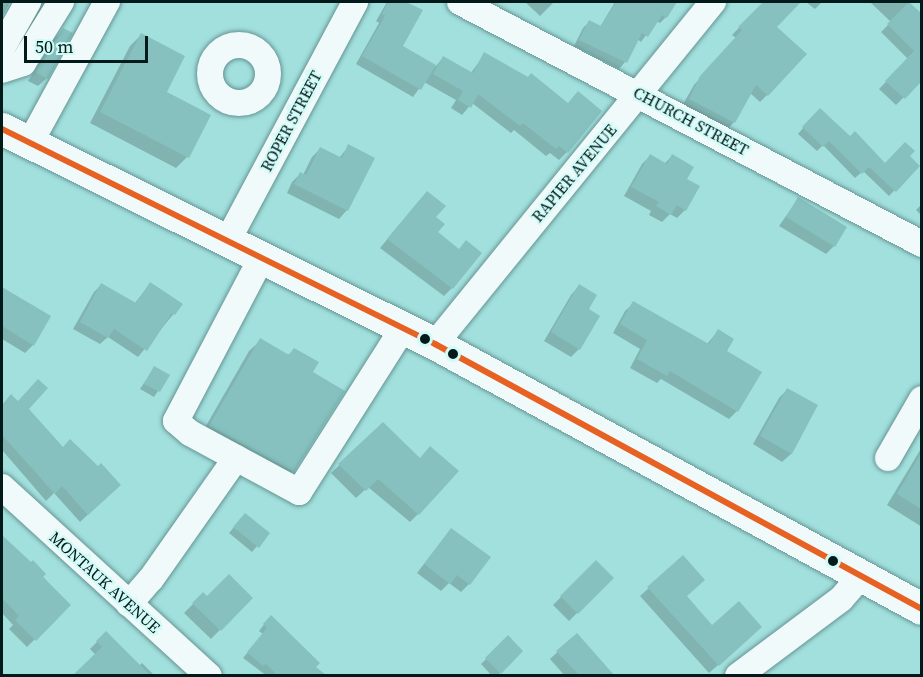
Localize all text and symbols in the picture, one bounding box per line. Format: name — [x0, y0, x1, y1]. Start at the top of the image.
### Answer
scale bar — [27, 24, 152, 62]
text: 50 m — [35, 34, 73, 59]
street label: ROPER STREET — [256, 67, 326, 175]
street label: CHURCH STREET — [630, 83, 752, 159]
street label: RAPIER AVENUE — [528, 120, 620, 226]
unlabelled marker — [419, 333, 431, 345]
unlabelled marker — [447, 348, 459, 360]
street label: MONTAUK AVENUE — [46, 527, 164, 637]
unlabelled marker — [827, 555, 839, 567]

